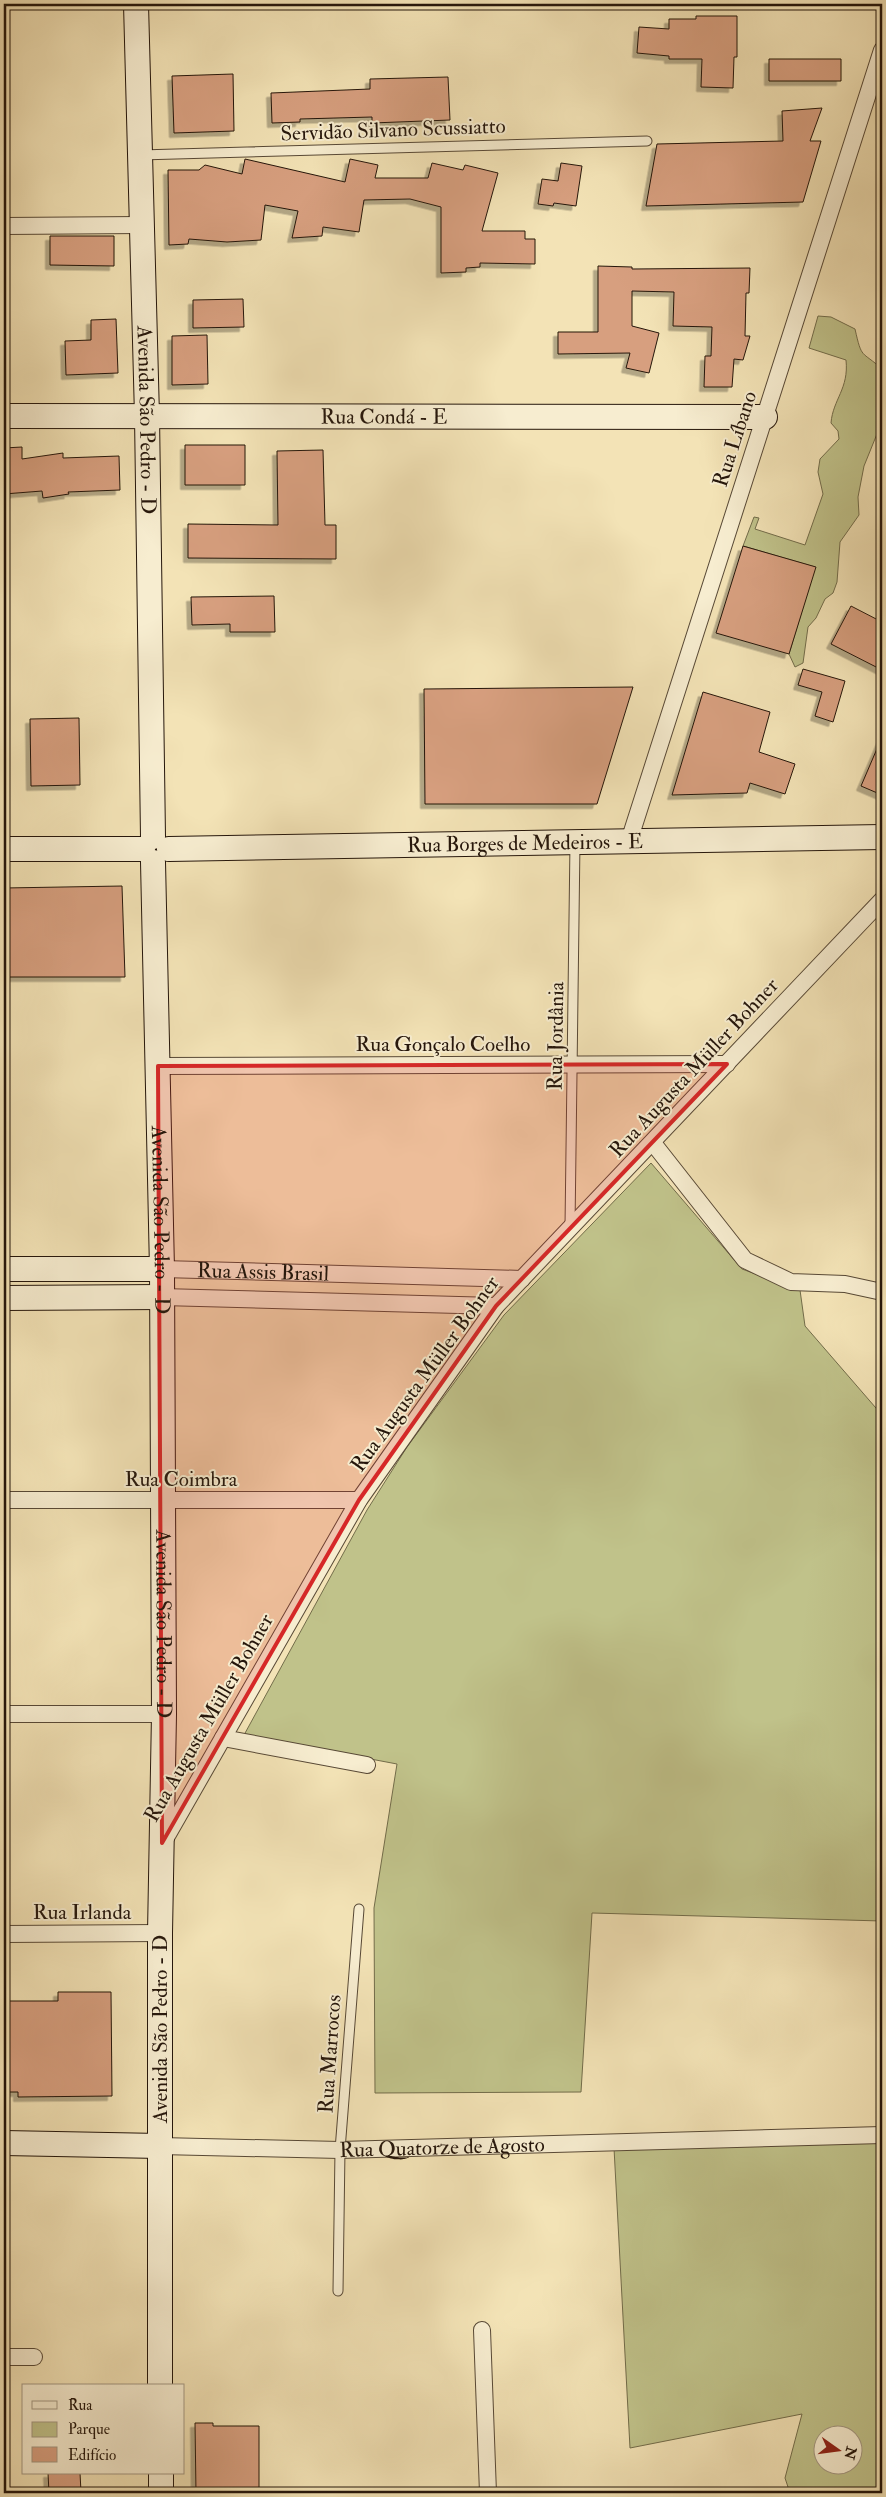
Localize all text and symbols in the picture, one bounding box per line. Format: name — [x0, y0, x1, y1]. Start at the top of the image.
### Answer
street label: Servidão Silvano Scussiatto — [280, 113, 506, 147]
street label: Avenida São Pedro - D — [131, 324, 162, 514]
street label: Rua Líbano — [707, 388, 763, 490]
street label: Rua Condá - E — [321, 403, 447, 430]
street label: Rua Borges de Medeiros - E — [407, 828, 643, 858]
street label: Rua Augusta Müller Bohner — [604, 972, 784, 1164]
street label: Rua Jordânia — [542, 981, 570, 1091]
street label: Rua Gonçalo Coelho — [356, 1031, 530, 1058]
street label: Avenida São Pedro - D — [145, 1124, 176, 1314]
street label: Rua Assis Brasil — [197, 1256, 330, 1287]
street label: Rua Augusta Müller Bohner — [345, 1270, 505, 1477]
street label: Rua Coimbra — [125, 1466, 238, 1493]
street label: Avenida São Pedro - D — [150, 1528, 178, 1718]
street label: Rua Augusta Müller Bohner — [138, 1609, 280, 1827]
street label: Rua Irlanda — [33, 1899, 132, 1926]
street label: Avenida São Pedro - D — [147, 1935, 174, 2124]
street label: Rua Marrocos — [312, 1994, 348, 2114]
street label: Rua Quatorze de Agosto — [339, 2131, 545, 2164]
legend — [22, 2384, 185, 2474]
text: Rua — [68, 2396, 93, 2415]
text: Parque — [68, 2420, 110, 2439]
north arrow — [814, 2424, 864, 2474]
text: N — [840, 2444, 860, 2462]
text: Edifício — [68, 2446, 116, 2465]

